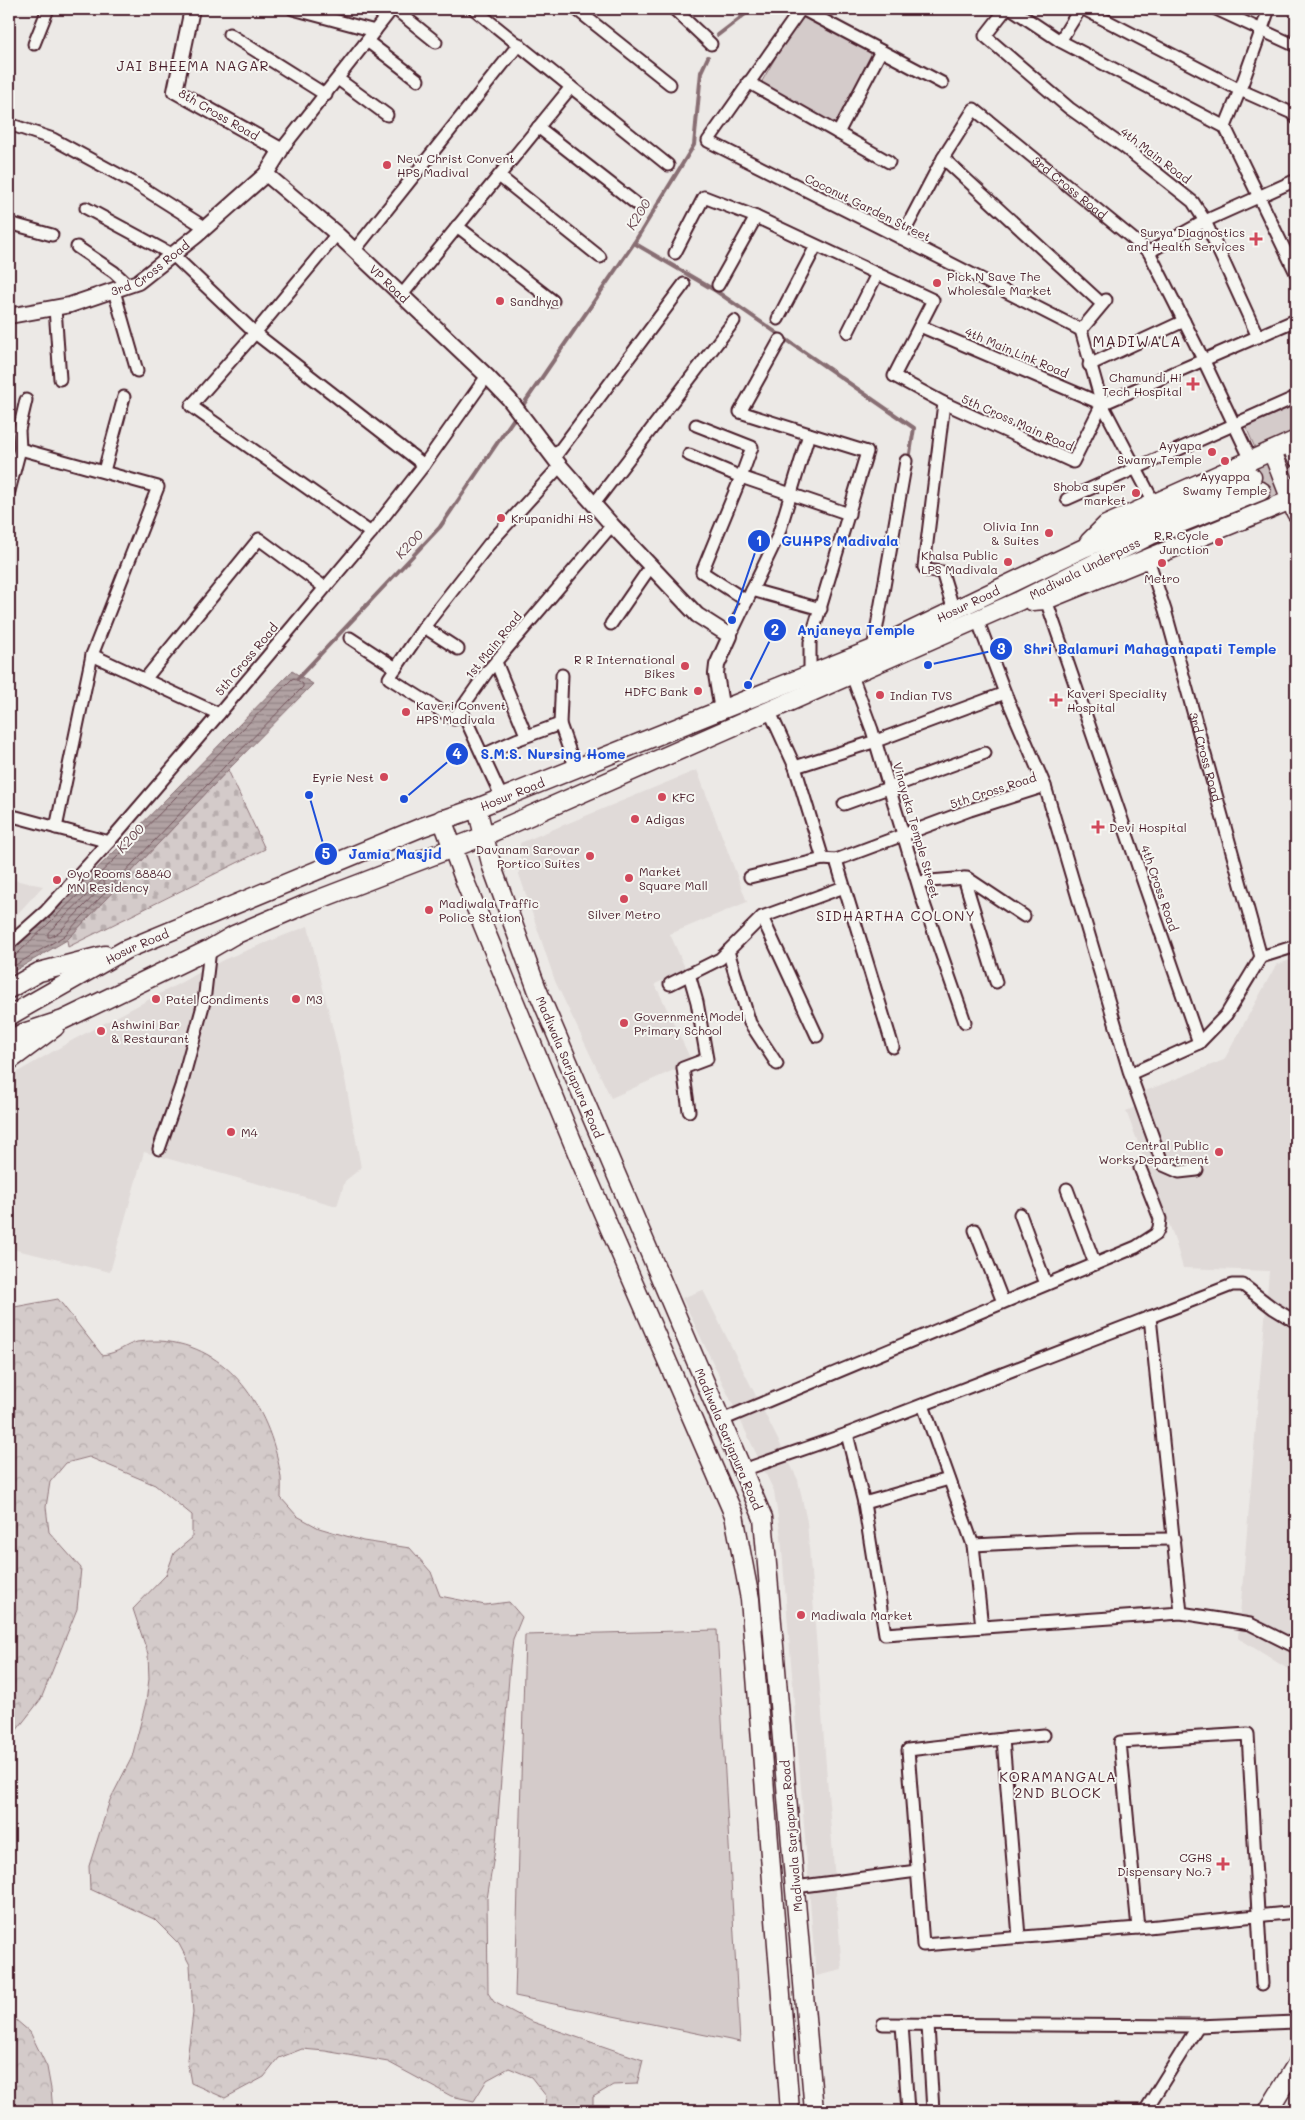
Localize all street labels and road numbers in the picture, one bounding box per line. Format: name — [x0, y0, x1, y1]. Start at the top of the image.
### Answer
street label: 8th Cross Road — [176, 85, 262, 144]
street label: 4th Main Road — [1118, 123, 1195, 187]
street label: 3rd Cross Road — [1029, 152, 1111, 223]
street label: Coconut Garden Street — [802, 169, 934, 245]
street label: 3rd Cross Road — [108, 236, 193, 299]
street label: VP Road — [366, 261, 413, 306]
street label: 4th Main Link Road — [963, 323, 1072, 381]
street label: 5th Cross Main Road — [959, 390, 1077, 454]
street label: Madiwala Underpass — [1026, 534, 1143, 603]
street label: Hosur Road — [934, 582, 1002, 625]
street label: 1st Main Road — [461, 608, 525, 682]
street label: 5th Cross Road — [211, 619, 281, 699]
street label: 3rd Cross Road — [1186, 710, 1226, 803]
street label: Vinayaka Temple Street — [890, 760, 944, 900]
street label: 5th Cross Road — [948, 768, 1039, 812]
street label: Hosur Road — [478, 774, 547, 814]
street label: 4th Cross Road — [1138, 843, 1182, 934]
street label: Hosur Road — [102, 925, 171, 968]
street label: Madiwala Sarjapura Road — [533, 994, 607, 1141]
street label: Madiwala Sarjapura Road — [692, 1366, 766, 1513]
street label: Madiwala Sarjapura Road — [776, 1759, 806, 1913]

